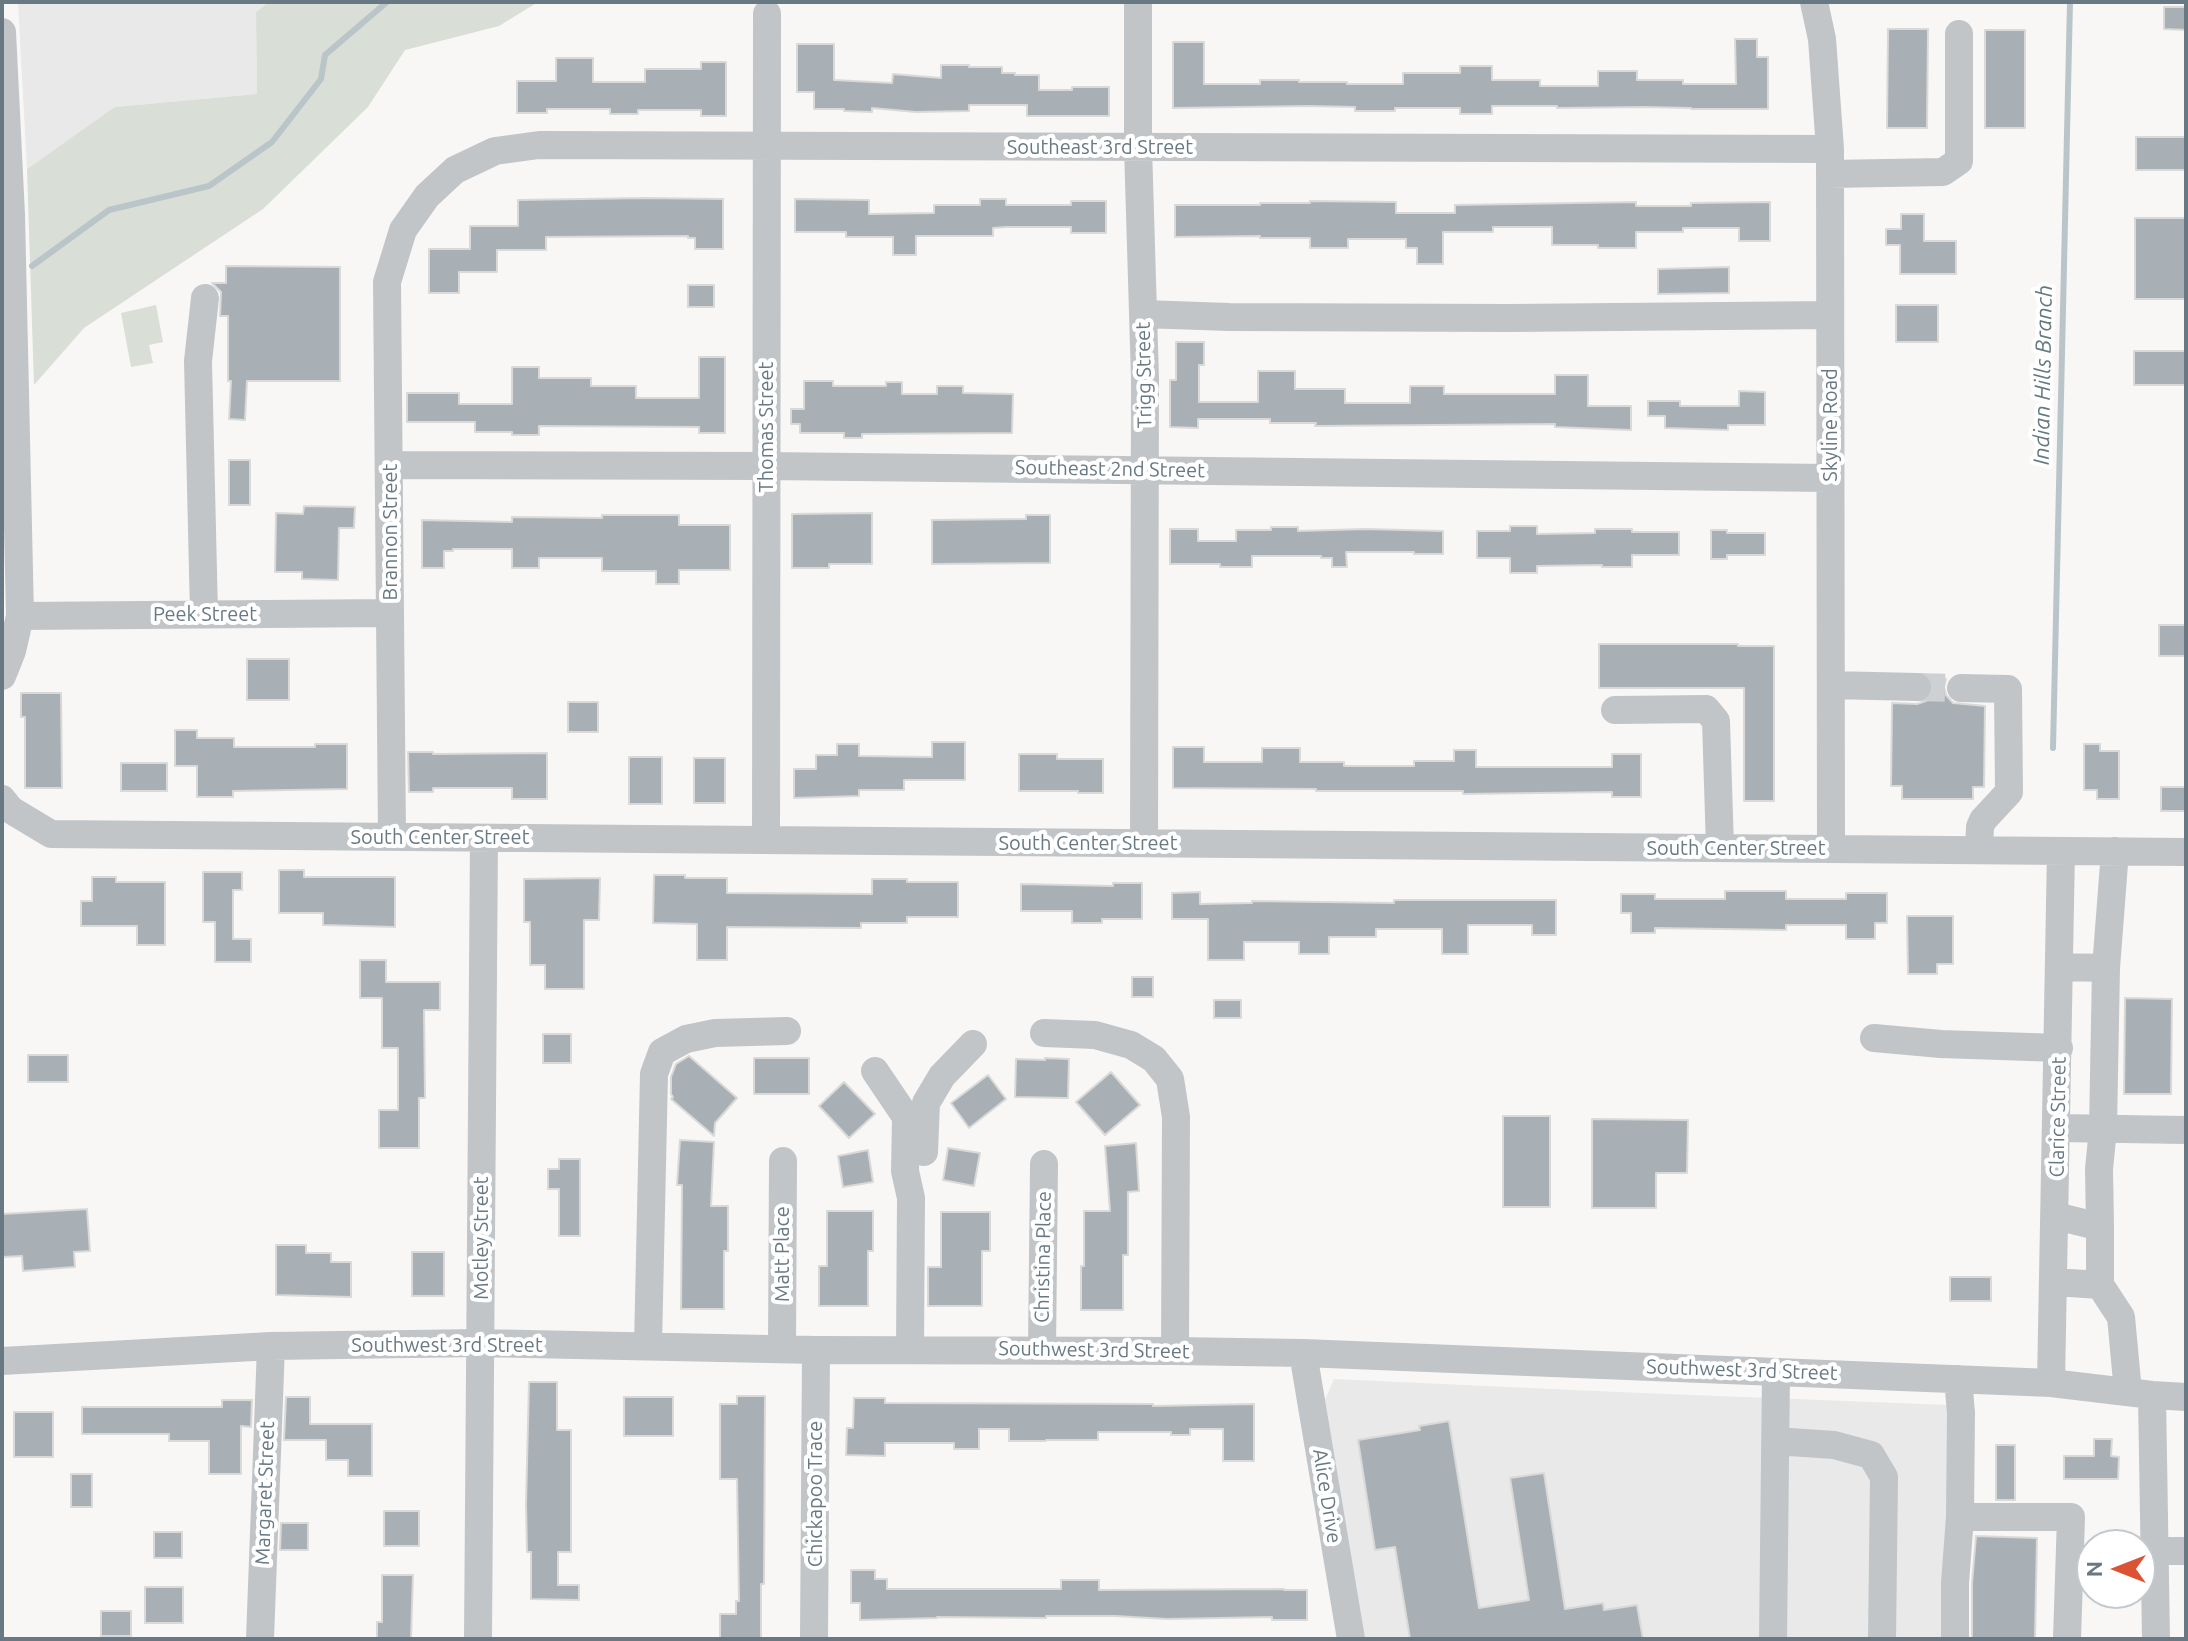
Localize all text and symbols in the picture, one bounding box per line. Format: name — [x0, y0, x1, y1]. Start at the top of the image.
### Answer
street label: Southeast 3rd Street — [1007, 135, 1193, 159]
water label: Indian Hills Branch — [2028, 285, 2058, 465]
street label: Trigg Street — [1131, 322, 1157, 428]
street label: Thomas Street — [754, 362, 778, 492]
street label: Skyline Road — [1818, 368, 1842, 482]
street label: Southeast 2nd Street — [1015, 455, 1205, 483]
street label: Brannon Street — [378, 464, 402, 600]
street label: Peek Street — [153, 602, 257, 626]
street label: South Center Street — [350, 825, 530, 849]
street label: South Center Street — [998, 831, 1178, 855]
street label: South Center Street — [1646, 836, 1826, 860]
street label: Clarice Street — [2045, 1056, 2071, 1178]
street label: Motley Street — [469, 1176, 493, 1300]
street label: Christina Place — [1030, 1191, 1056, 1323]
street label: Matt Place — [770, 1206, 794, 1302]
street label: Southwest 3rd Street — [351, 1333, 543, 1357]
street label: Southwest 3rd Street — [998, 1336, 1190, 1364]
street label: Southwest 3rd Street — [1646, 1355, 1838, 1385]
street label: Margaret Street — [250, 1421, 280, 1565]
street label: Chickapoo Trace — [803, 1421, 827, 1567]
street label: Alice Drive — [1308, 1447, 1346, 1545]
north arrow — [2076, 1529, 2156, 1609]
text: N — [2081, 1561, 2106, 1577]

